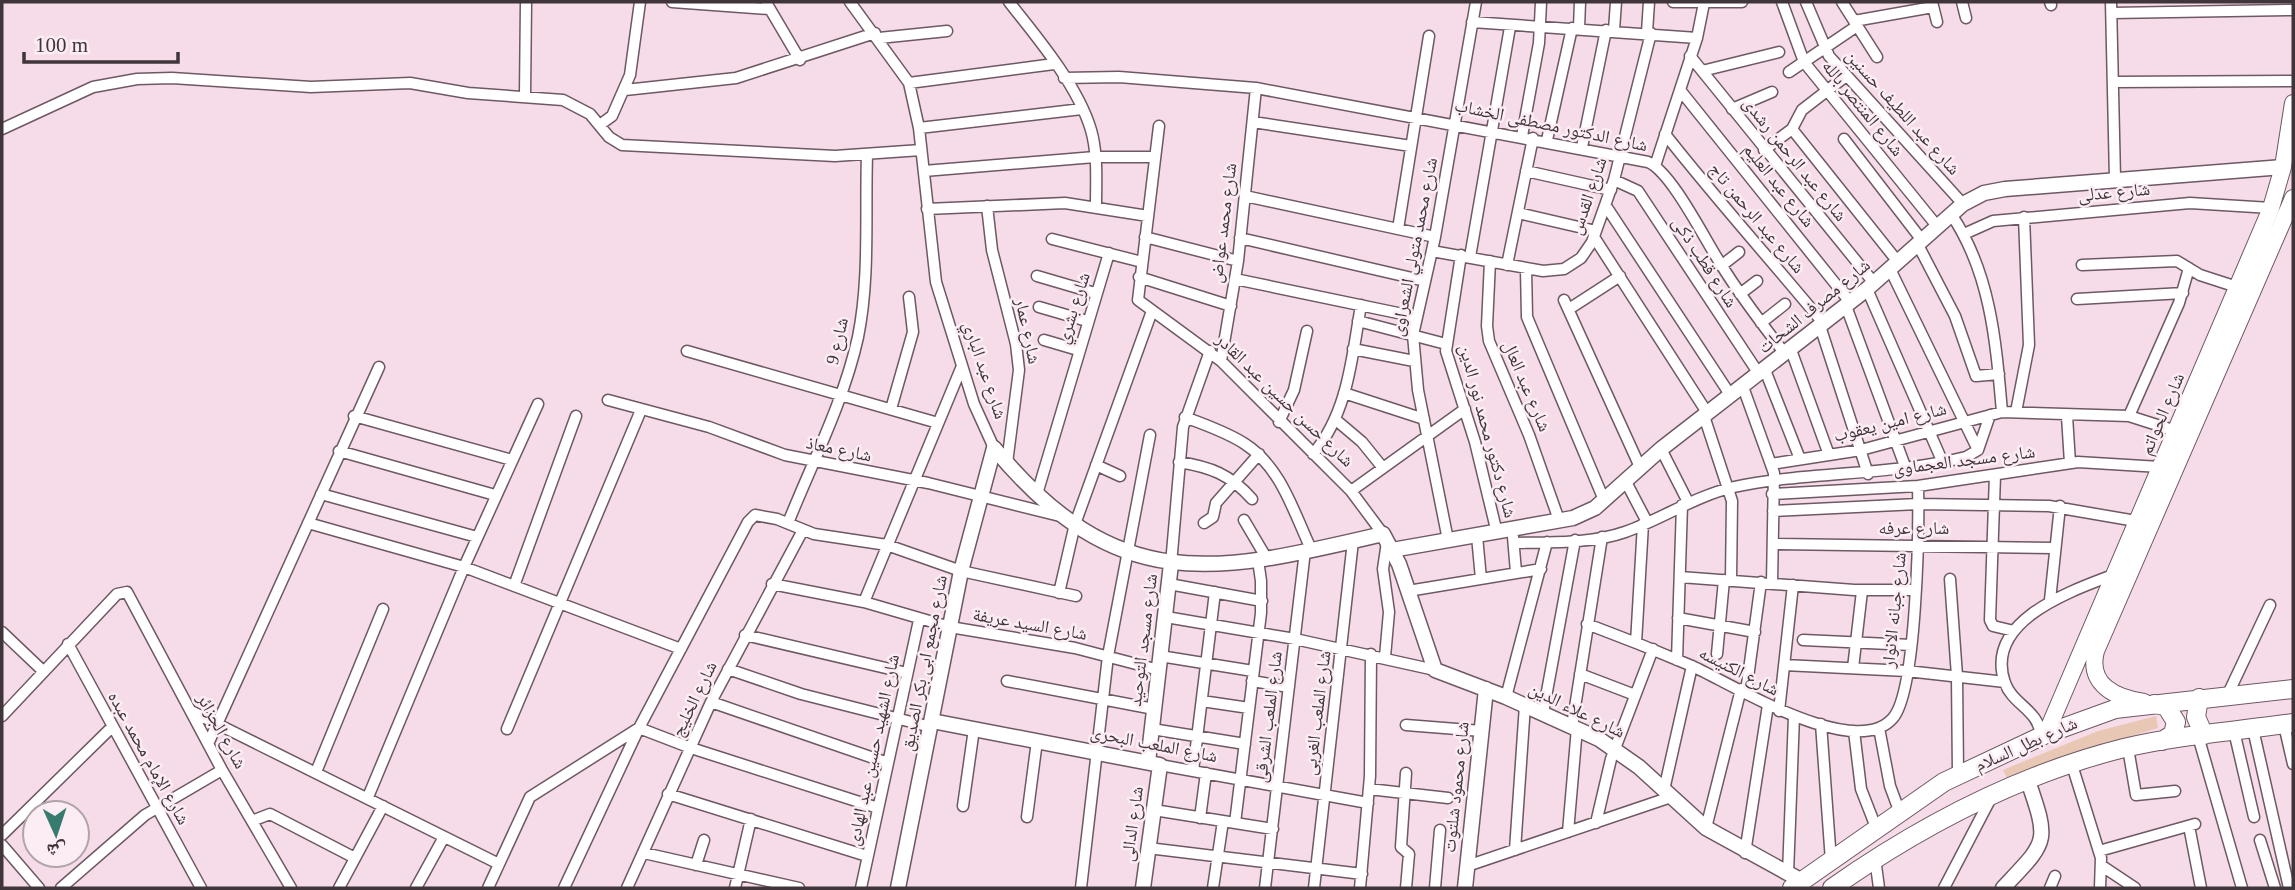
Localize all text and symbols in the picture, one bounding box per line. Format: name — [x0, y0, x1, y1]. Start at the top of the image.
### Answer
scale bar — [24, 21, 178, 65]
text: 100 m — [35, 33, 88, 57]
street label: شارع عبد اللطيف حسنين — [1841, 45, 1964, 179]
street label: شارع المنتصر بالله — [1817, 56, 1908, 161]
street label: شارع عبد الرحمن رشدى — [1738, 93, 1851, 226]
street label: شارع الدكتور مصطفى الخشاب — [1452, 95, 1649, 156]
street label: شارع عبد العليم — [1738, 139, 1819, 232]
street label: شارع القدس — [1565, 155, 1612, 238]
street label: شارع محمد متولي الشعراوى — [1387, 156, 1446, 339]
street label: شارع عبد الرحمن تاج — [1704, 159, 1809, 278]
street label: شارع محمد عواض — [1206, 162, 1241, 284]
street label: شارع عدلى — [2077, 179, 2151, 206]
street label: شارع قطب ذكى — [1667, 213, 1742, 312]
street label: شارع مصرف الشحات — [1754, 255, 1875, 358]
street label: شارع بشري — [1052, 270, 1098, 348]
street label: شارع عمار — [1010, 295, 1045, 366]
street label: شارع 9 — [822, 316, 853, 367]
street label: شارع عبد الباري — [955, 318, 1011, 423]
street label: شارع حسن حسين عبد القادر — [1211, 328, 1358, 472]
street label: شارع عبد العال — [1498, 337, 1555, 435]
street label: شارع دكتور محمد نور الدين — [1454, 342, 1521, 520]
street label: شارع الحواتم — [2136, 370, 2190, 459]
street label: شارع امين يعقوب — [1831, 398, 1949, 447]
street label: شارع معاذ — [804, 432, 874, 467]
street label: شارع مسجد العجماوى — [1892, 441, 2036, 480]
street label: شارع عرفه — [1879, 518, 1949, 539]
street label: شارع جبانه الانوار — [1878, 551, 1911, 670]
street label: شارع مجمع ابى بكر الصديق — [897, 573, 953, 753]
street label: شارع مسجد التوحيد — [1125, 573, 1162, 708]
street label: شارع السيد عريفة — [971, 604, 1089, 645]
street label: شارع الكنيسه — [1695, 642, 1782, 701]
street label: شارع الملعب الشرقى — [1250, 650, 1287, 784]
street label: شارع الملعب الغربى — [1299, 650, 1336, 777]
street label: شارع الشهيد حسين عبد الهادى — [843, 652, 904, 848]
street label: شارع الخليج — [667, 658, 723, 741]
street label: شارع علاء الدين — [1525, 678, 1628, 743]
street label: شارع الإمام محمد عبده — [102, 688, 194, 829]
street label: شارع الجزائر — [192, 689, 251, 772]
street label: شارع بطل السلام — [1972, 713, 2081, 777]
street label: شارع محمود شلتوت — [1439, 720, 1474, 854]
street label: شارع الملعب البحرى — [1089, 722, 1219, 767]
street label: شارع الدالى — [1117, 785, 1148, 863]
north arrow — [21, 799, 91, 869]
text: ش — [46, 838, 67, 861]

